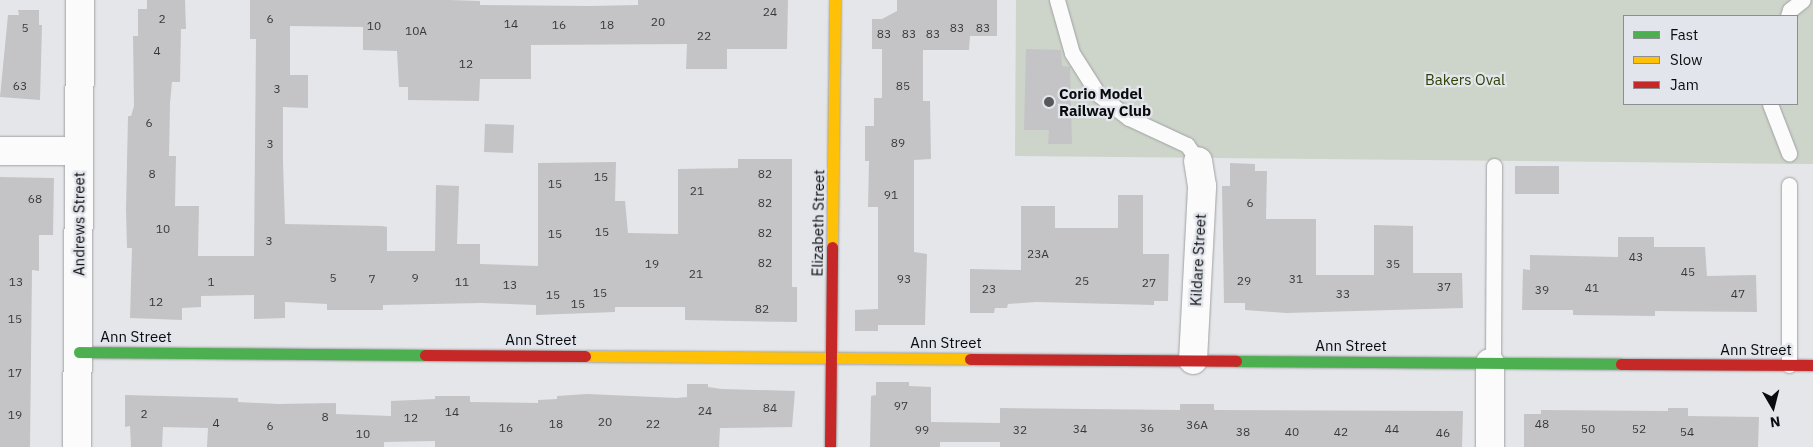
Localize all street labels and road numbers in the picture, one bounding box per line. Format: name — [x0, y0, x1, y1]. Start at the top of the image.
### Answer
street label: Elizabeth Street — [808, 169, 828, 277]
street label: Andrews Street — [70, 172, 88, 276]
street label: Kildare Street — [1187, 213, 1209, 307]
street label: Ann Street — [100, 328, 172, 346]
street label: Ann Street — [505, 331, 577, 349]
street label: Ann Street — [910, 334, 982, 352]
street label: Ann Street — [1315, 337, 1387, 355]
street label: Ann Street — [1720, 341, 1792, 359]

